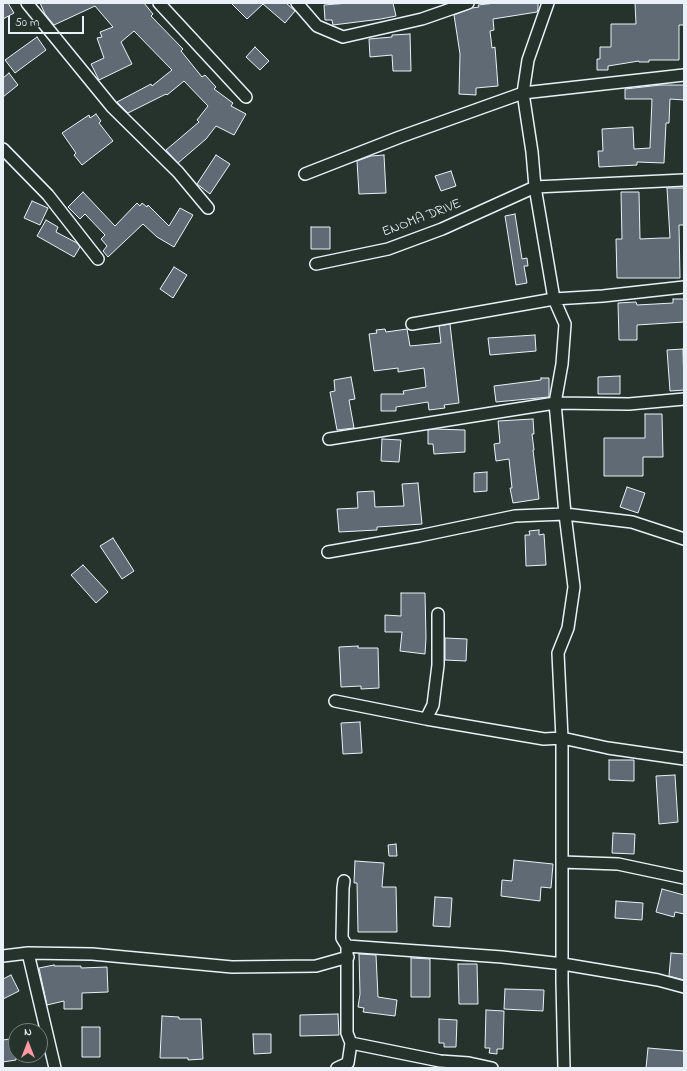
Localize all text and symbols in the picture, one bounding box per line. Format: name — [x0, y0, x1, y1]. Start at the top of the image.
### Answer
scale bar — [10, 8, 86, 34]
text: 50 m — [15, 14, 39, 32]
street label: ENOMA DRIVE — [380, 196, 464, 242]
north arrow — [8, 1023, 48, 1063]
text: N — [24, 1024, 32, 1040]

